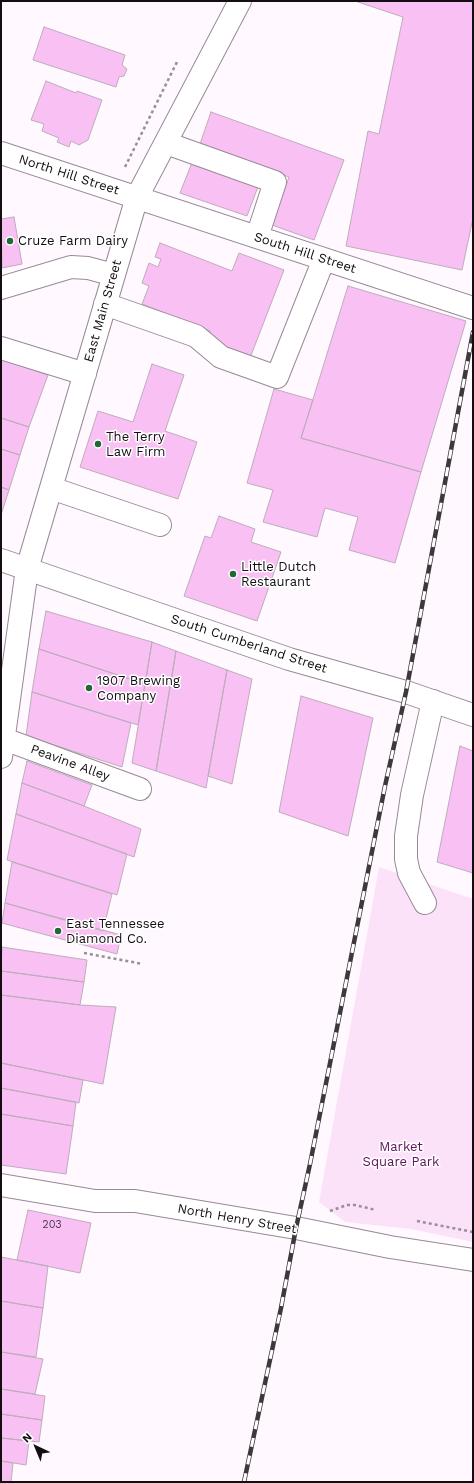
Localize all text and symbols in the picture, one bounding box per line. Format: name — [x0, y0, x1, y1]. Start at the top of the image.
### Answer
street label: North Hill Street — [17, 151, 121, 199]
street label: South Hill Street — [252, 229, 358, 277]
place label: Cruze Farm Dairy — [18, 233, 128, 249]
marker: Cruze Farm Dairy — [5, 236, 15, 246]
street label: East Main Street — [81, 258, 125, 364]
place label: The Terry Law Firm — [106, 429, 165, 460]
marker: The Terry Law Firm — [93, 439, 103, 449]
place label: Little Dutch Restaurant — [241, 559, 316, 590]
marker: Little Dutch Restaurant — [228, 569, 238, 579]
street label: South Cumberland Street — [169, 611, 329, 677]
place label: 1907 Brewing Company — [97, 673, 180, 704]
marker: 1907 Brewing Company — [84, 683, 94, 693]
street label: Peavine Alley — [28, 741, 112, 785]
place label: East Tennessee Diamond Co. — [66, 916, 165, 947]
marker: East Tennessee Diamond Co. — [53, 926, 63, 936]
park label: Market Square Park — [363, 1139, 439, 1170]
street label: North Henry Street — [176, 1201, 298, 1237]
house number: 203 — [42, 1218, 62, 1232]
north arrow — [16, 1427, 56, 1467]
text: N — [20, 1430, 35, 1446]

